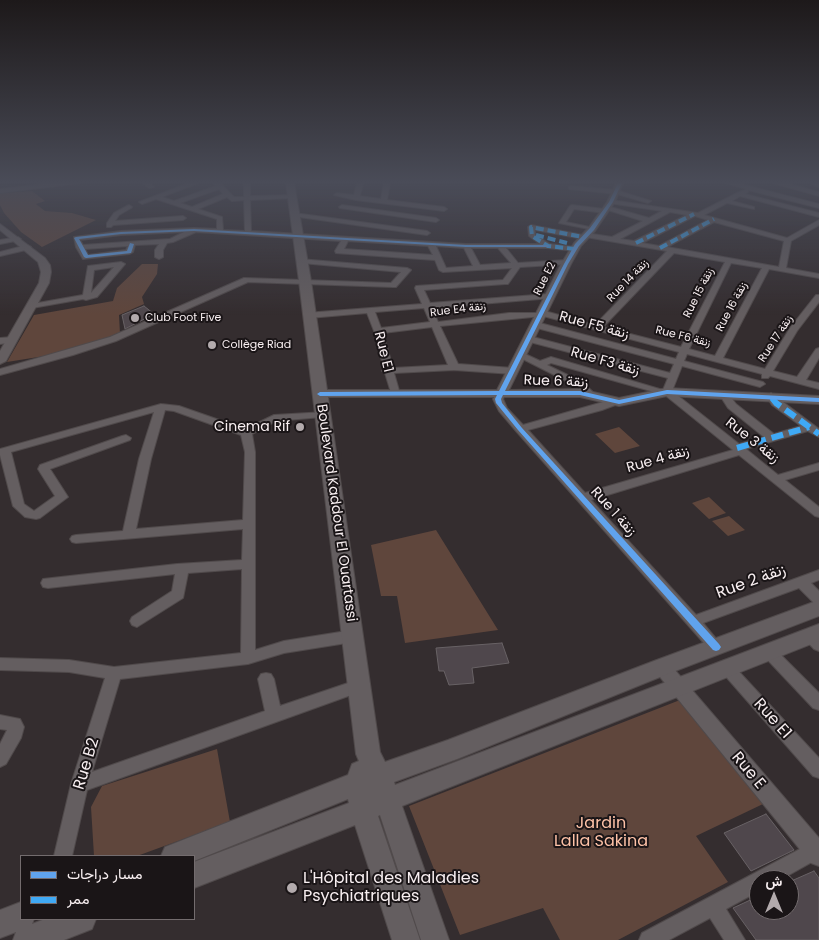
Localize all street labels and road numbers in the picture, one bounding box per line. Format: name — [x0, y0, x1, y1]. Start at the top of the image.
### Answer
street label: Rue 14 زنقة — [604, 257, 652, 305]
street label: Rue E2 — [531, 260, 559, 298]
street label: Rue 15 زنقة — [681, 266, 717, 320]
street label: Rue 16 زنقة — [713, 280, 751, 334]
street label: Rue E4 زنقة — [429, 300, 487, 320]
street label: Rue F5 زنقة — [557, 309, 631, 343]
street label: Rue 17 زنقة — [756, 313, 796, 365]
street label: Rue F6 زنقة — [654, 324, 712, 350]
street label: Rue E1 — [370, 330, 396, 374]
street label: Rue F3 زنقة — [569, 344, 641, 380]
street label: Rue 6 زنقة — [523, 372, 589, 392]
street label: Boulevard Kaddour El Ouartassi — [312, 403, 360, 623]
street label: Rue 3 زنقة — [722, 415, 782, 467]
street label: Rue 4 زنقة — [625, 443, 691, 477]
street label: Rue 1 زنقة — [587, 484, 639, 540]
street label: Rue 2 زنقة — [713, 561, 789, 603]
street label: Rue E1 — [749, 695, 795, 743]
street label: Rue B2 — [70, 736, 104, 792]
street label: Rue E — [727, 749, 769, 793]

